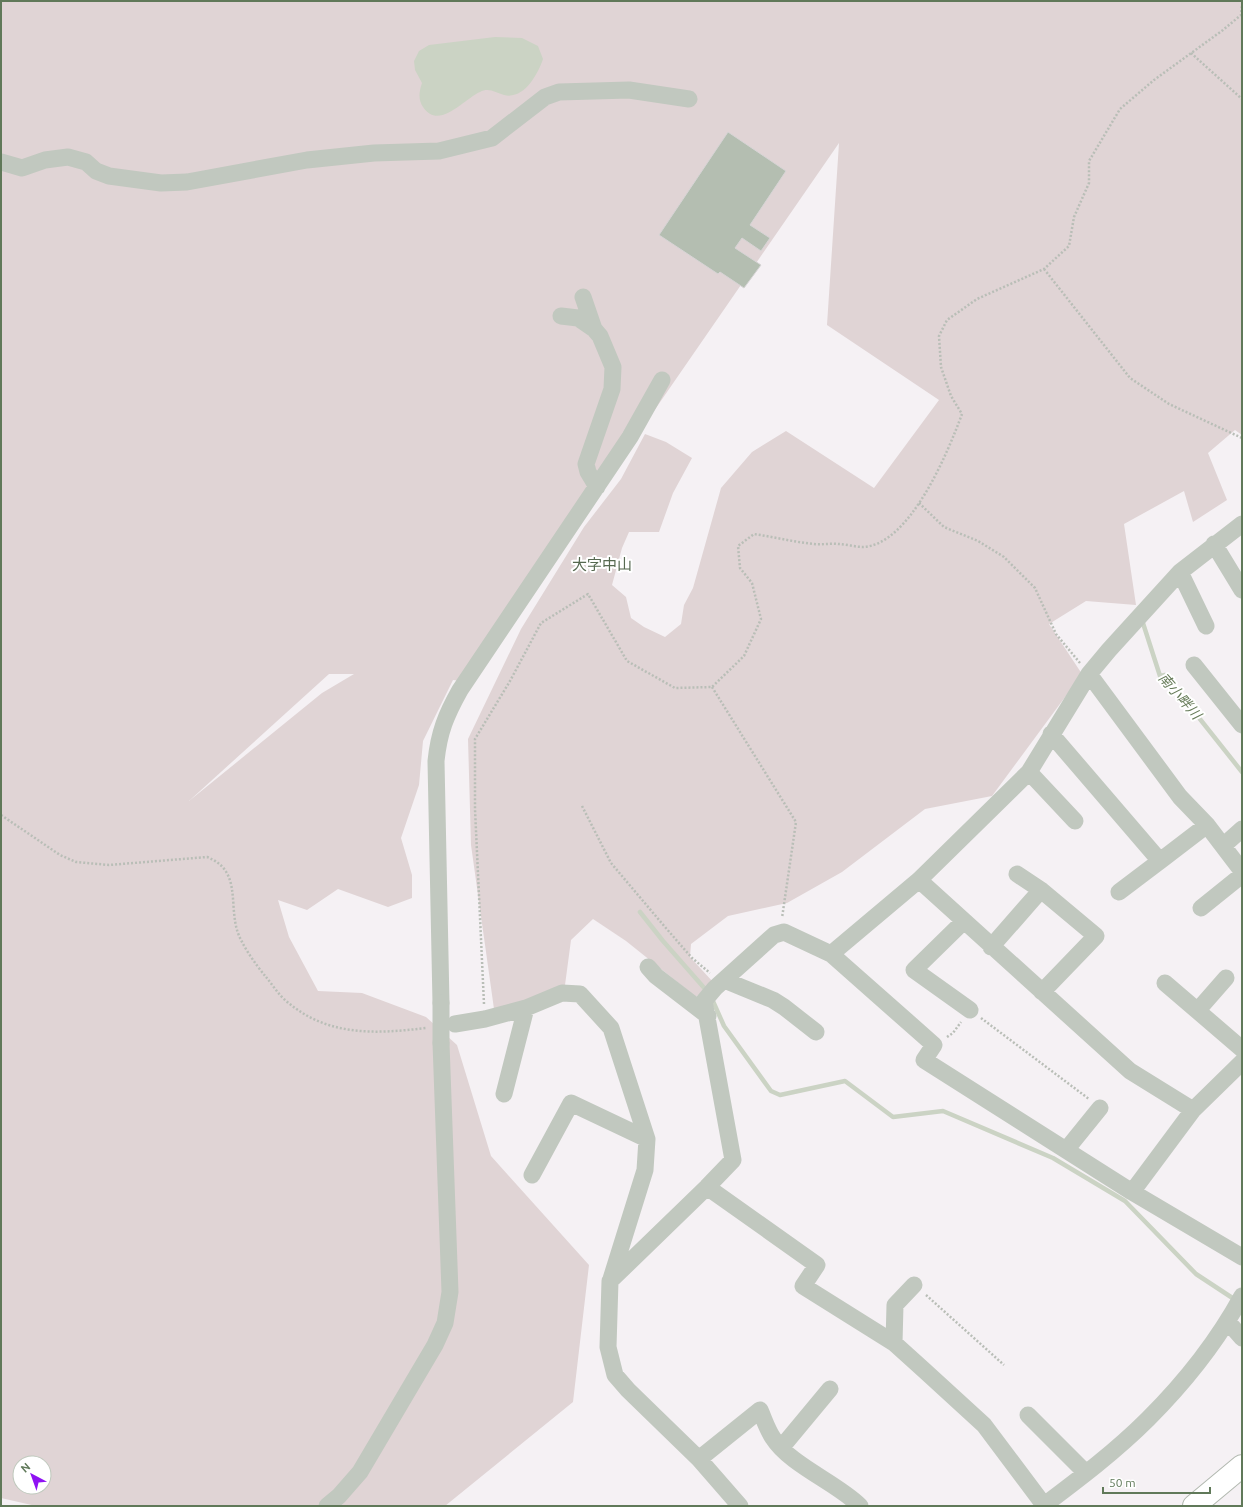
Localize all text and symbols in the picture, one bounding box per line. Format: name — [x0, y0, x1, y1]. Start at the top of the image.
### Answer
district label: 大字中山 — [572, 556, 632, 573]
water label: 南小畔川 — [1156, 670, 1206, 724]
north arrow — [12, 1455, 52, 1495]
text: N — [18, 1460, 32, 1475]
scale bar — [1103, 1469, 1210, 1495]
text: 50 m — [1109, 1476, 1136, 1489]

